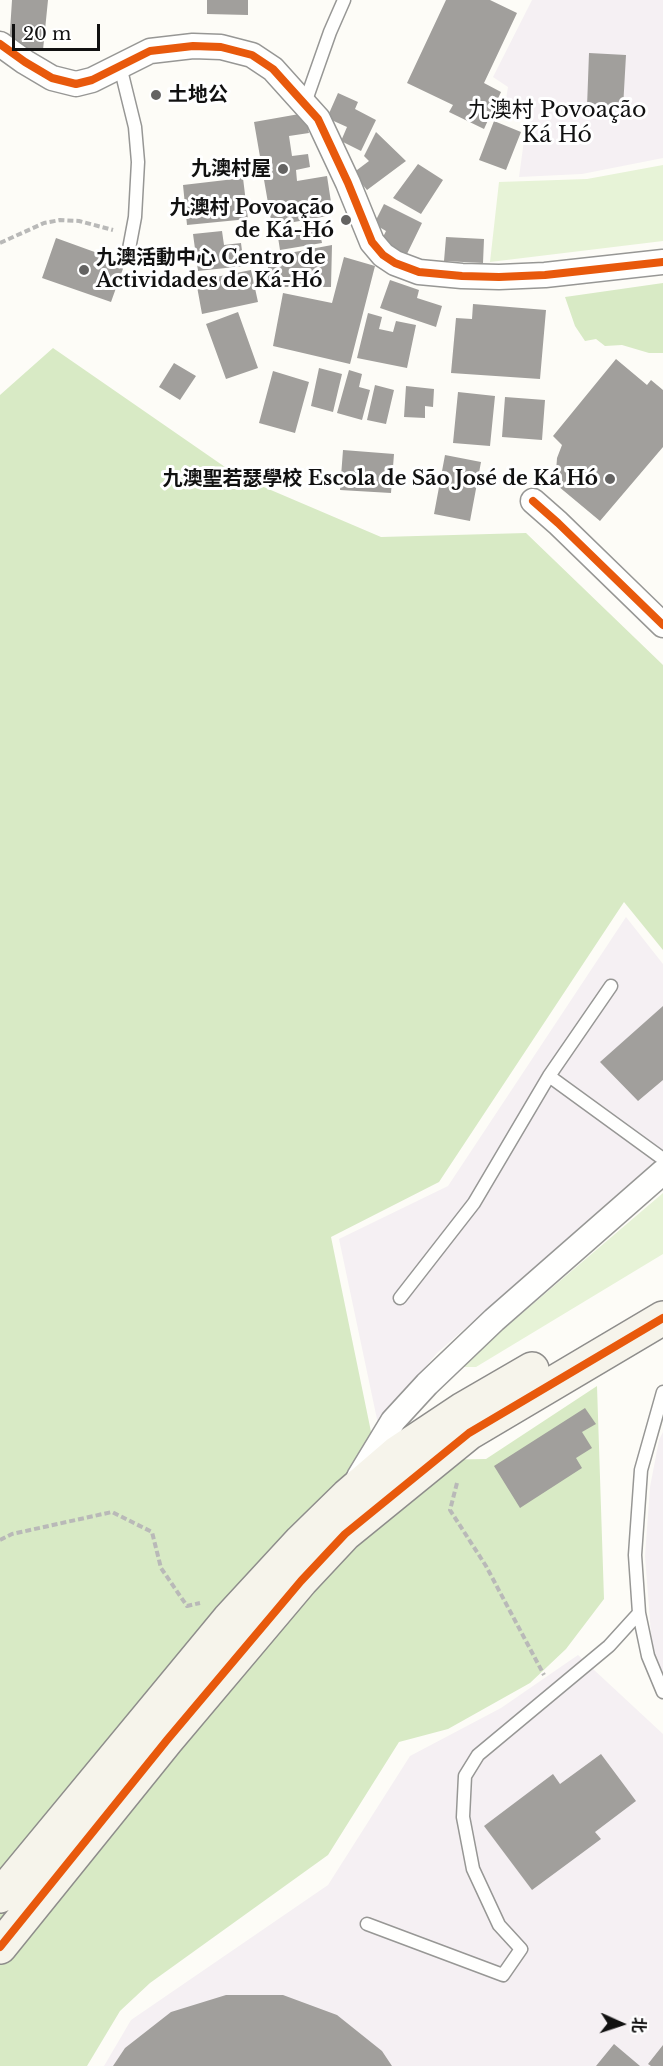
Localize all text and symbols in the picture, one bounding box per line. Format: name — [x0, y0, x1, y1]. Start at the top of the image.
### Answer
scale bar — [15, 12, 104, 50]
text: 20 m — [23, 23, 71, 45]
place label: 土地公 — [168, 83, 228, 107]
marker: 土地公 — [149, 88, 163, 102]
district label: 九澳村 Povoação Ká Hó — [468, 98, 646, 150]
place label: 九澳村屋 — [191, 157, 271, 181]
marker: 九澳村屋 — [276, 162, 290, 176]
place label: 九澳村 Povoação de Ká-Hó — [169, 196, 334, 243]
marker: 九澳村 Povoação de Ká-Hó — [339, 213, 353, 227]
place label: 九澳活動中心 Centro de Actividades de Ká-Hó — [96, 246, 326, 293]
marker: 九澳活動中心 Centro de Actividades de Ká-Hó — [77, 263, 91, 277]
place label: 九澳聖若瑟學校 Escola de São José de Ká Hó — [162, 467, 598, 491]
marker: 九澳聖若瑟學校 Escola de São José de Ká Hó — [603, 472, 617, 486]
north arrow — [591, 1994, 651, 2054]
text: 北 — [629, 2016, 649, 2033]

